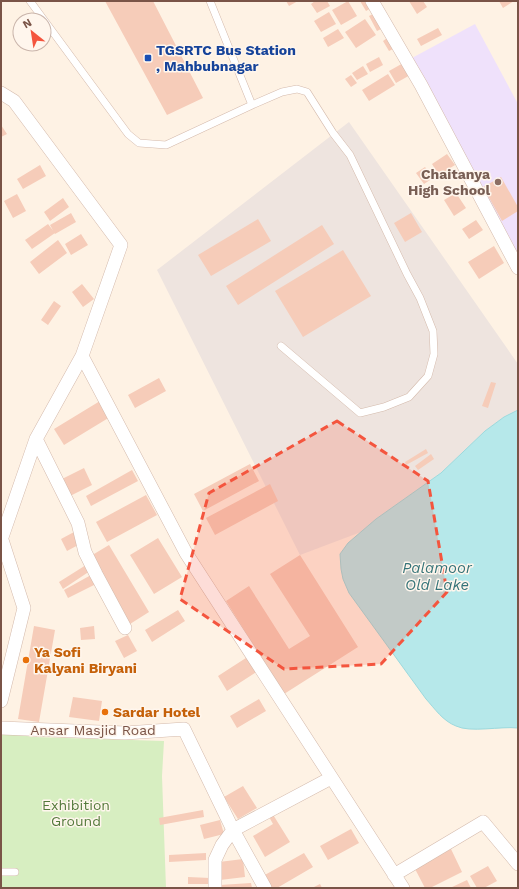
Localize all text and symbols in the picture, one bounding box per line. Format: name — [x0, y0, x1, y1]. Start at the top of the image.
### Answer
north arrow — [12, 12, 52, 52]
text: N — [20, 16, 34, 31]
place label: TGSRTC Bus Station , Mahbubnagar — [156, 42, 296, 74]
marker: TGSRTC Bus Station , Mahbubnagar — [143, 53, 153, 63]
place label: Chaitanya High School — [408, 166, 491, 198]
marker: Chaitanya High School — [493, 177, 503, 187]
water label: Palamoor Old Lake — [402, 559, 473, 594]
place label: Ya Sofi Kalyani Biryani — [34, 644, 137, 676]
marker: Ya Sofi Kalyani Biryani — [21, 655, 31, 665]
place label: Sardar Hotel — [113, 704, 201, 720]
marker: Sardar Hotel — [100, 707, 110, 717]
street label: Ansar Masjid Road — [30, 722, 156, 738]
park label: Exhibition Ground — [42, 797, 110, 829]

